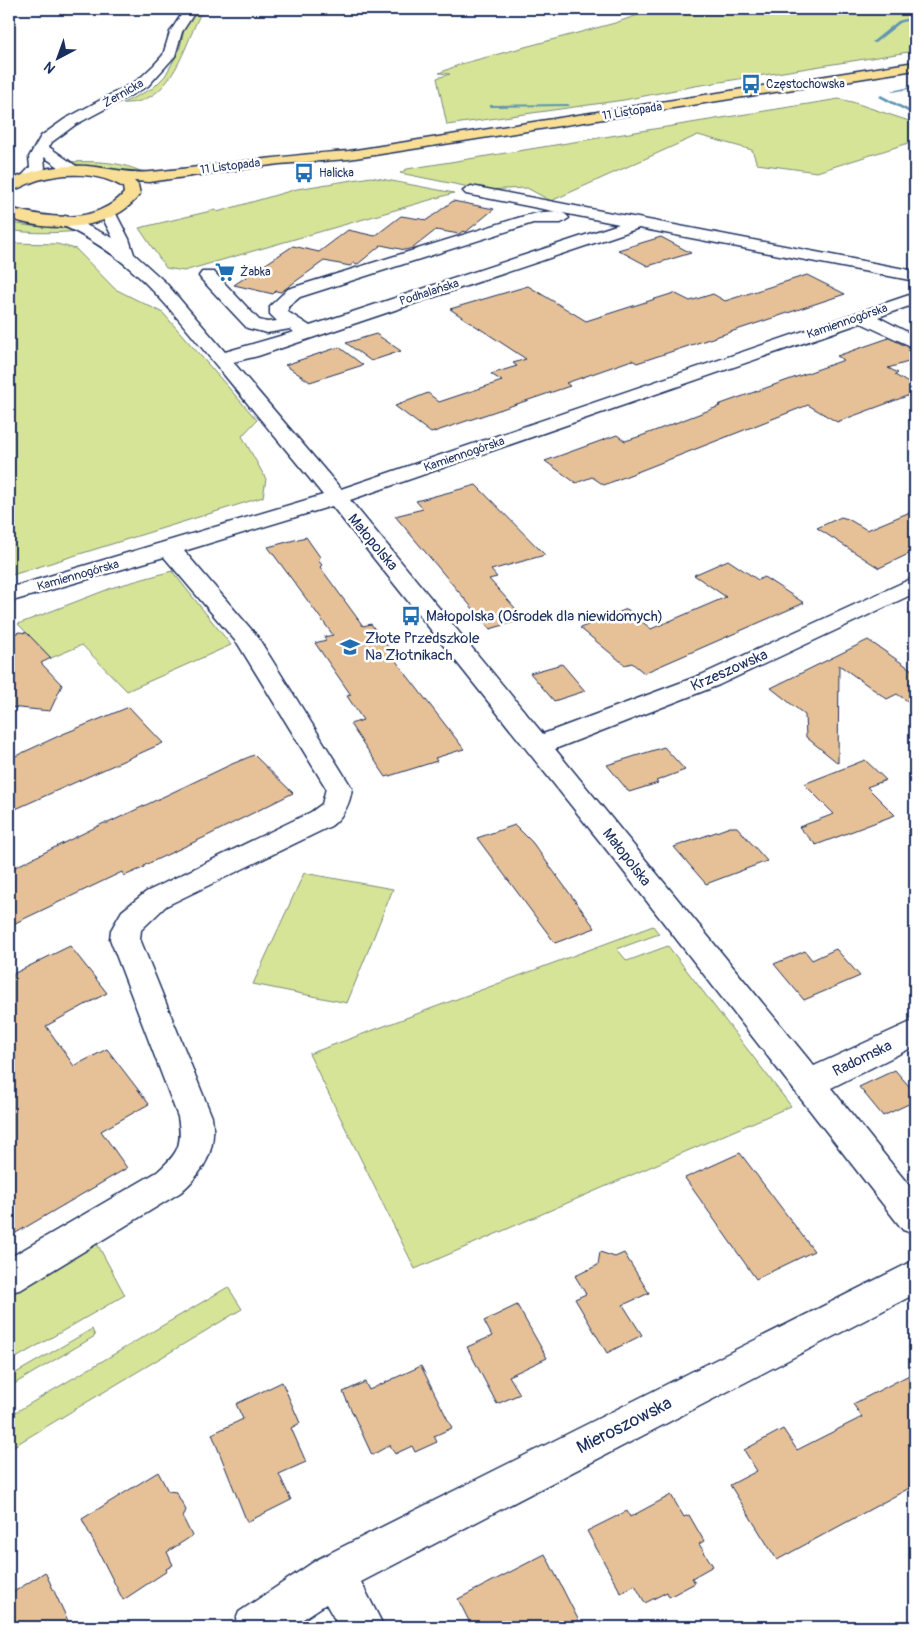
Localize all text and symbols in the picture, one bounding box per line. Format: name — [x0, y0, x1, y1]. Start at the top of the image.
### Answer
north arrow — [32, 32, 82, 82]
text: N — [41, 58, 59, 77]
bus stop icon: Częstochowska — [740, 73, 762, 95]
street label: Żernicka — [100, 75, 147, 111]
place label: Częstochowska — [766, 77, 845, 92]
street label: 11 Listopada — [601, 99, 663, 124]
street label: 11 Listopada — [199, 155, 261, 178]
bus stop icon: Halicka — [293, 162, 315, 184]
place label: Halicka — [319, 166, 354, 181]
supermarket icon: Żabka — [214, 261, 236, 283]
place label: Żabka — [240, 264, 271, 280]
street label: Podhalańska — [398, 276, 461, 309]
street label: Kamiennogórska — [805, 301, 890, 342]
street label: Kamiennogórska — [422, 434, 507, 475]
street label: Małopolska — [343, 510, 402, 575]
street label: Kamiennogórska — [36, 557, 121, 594]
bus stop icon: Małopolska (Ośrodek dla niewidomych) — [400, 605, 422, 627]
place label: Małopolska (Ośrodek dla niewidomych) — [426, 607, 663, 626]
place label: Złote Przedszkole Na Złotnikach — [365, 629, 480, 665]
school or university icon: Złote Przedszkole Na Złotnikach — [339, 636, 361, 658]
street label: Krzeszowska — [688, 645, 771, 696]
street label: Małopolska — [598, 825, 655, 890]
street label: Radomska — [830, 1036, 895, 1081]
street label: Mieroszowska — [573, 1392, 676, 1459]

